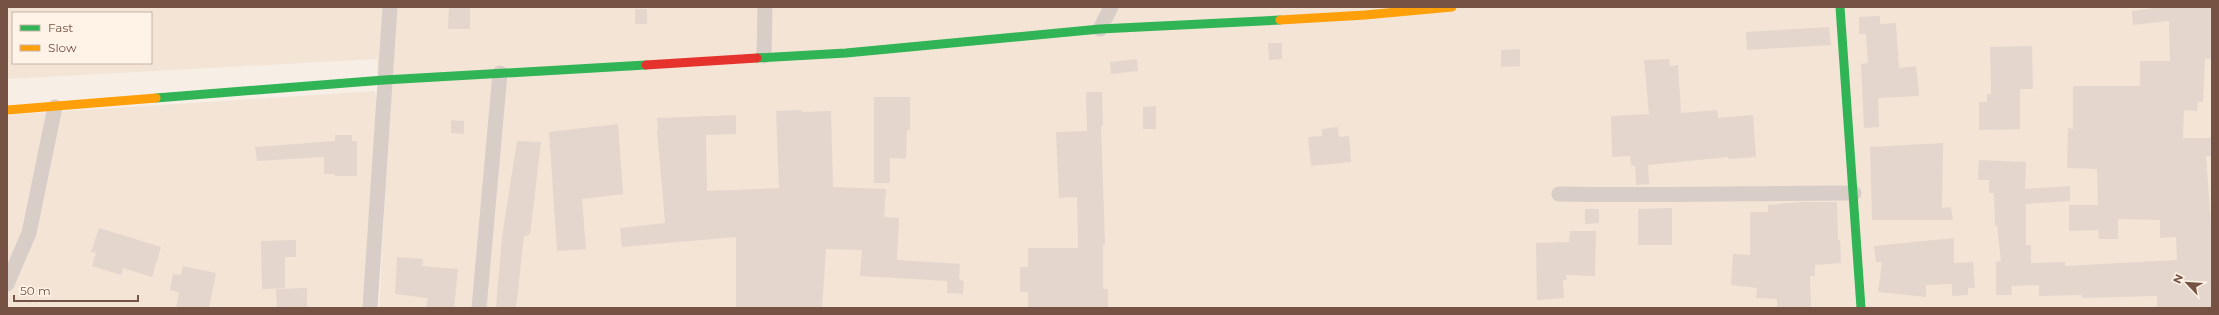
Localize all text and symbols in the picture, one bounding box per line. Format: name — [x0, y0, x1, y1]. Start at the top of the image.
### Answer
legend — [12, 12, 152, 64]
text: Fast — [48, 20, 73, 35]
text: Slow — [48, 40, 77, 55]
north arrow — [2167, 263, 2207, 303]
text: N — [2170, 272, 2186, 286]
scale bar — [14, 277, 138, 303]
text: 50 m — [20, 283, 51, 298]

